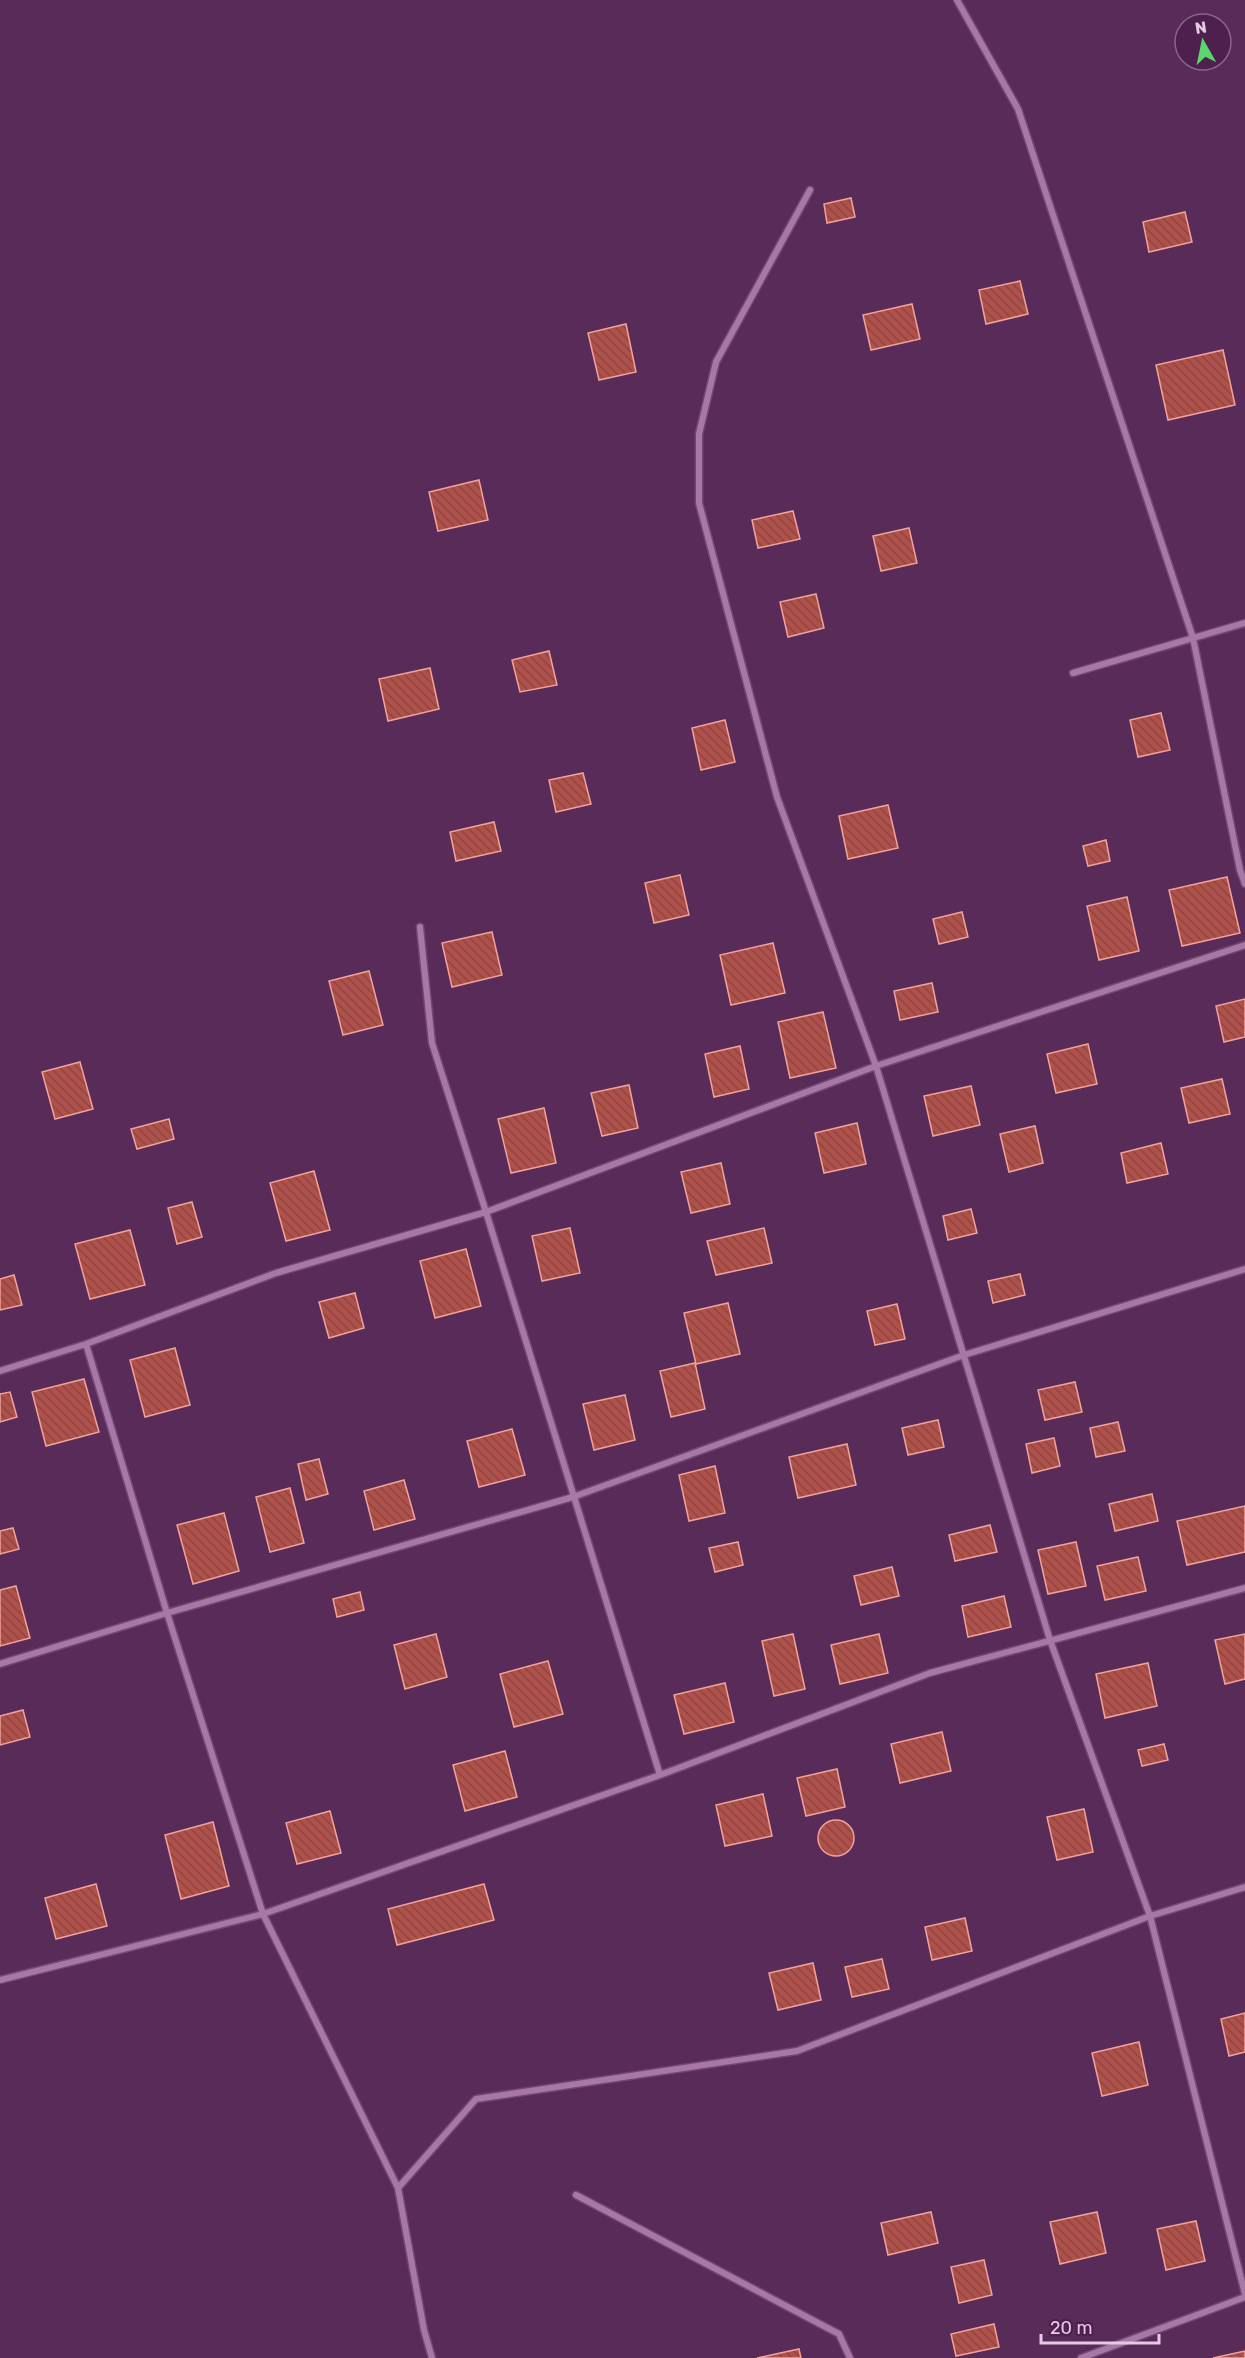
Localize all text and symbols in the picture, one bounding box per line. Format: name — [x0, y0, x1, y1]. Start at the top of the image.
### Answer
north arrow — [1173, 12, 1233, 72]
text: N — [1194, 17, 1208, 38]
scale bar — [1041, 2307, 1160, 2345]
text: 20 m — [1050, 2317, 1092, 2339]

